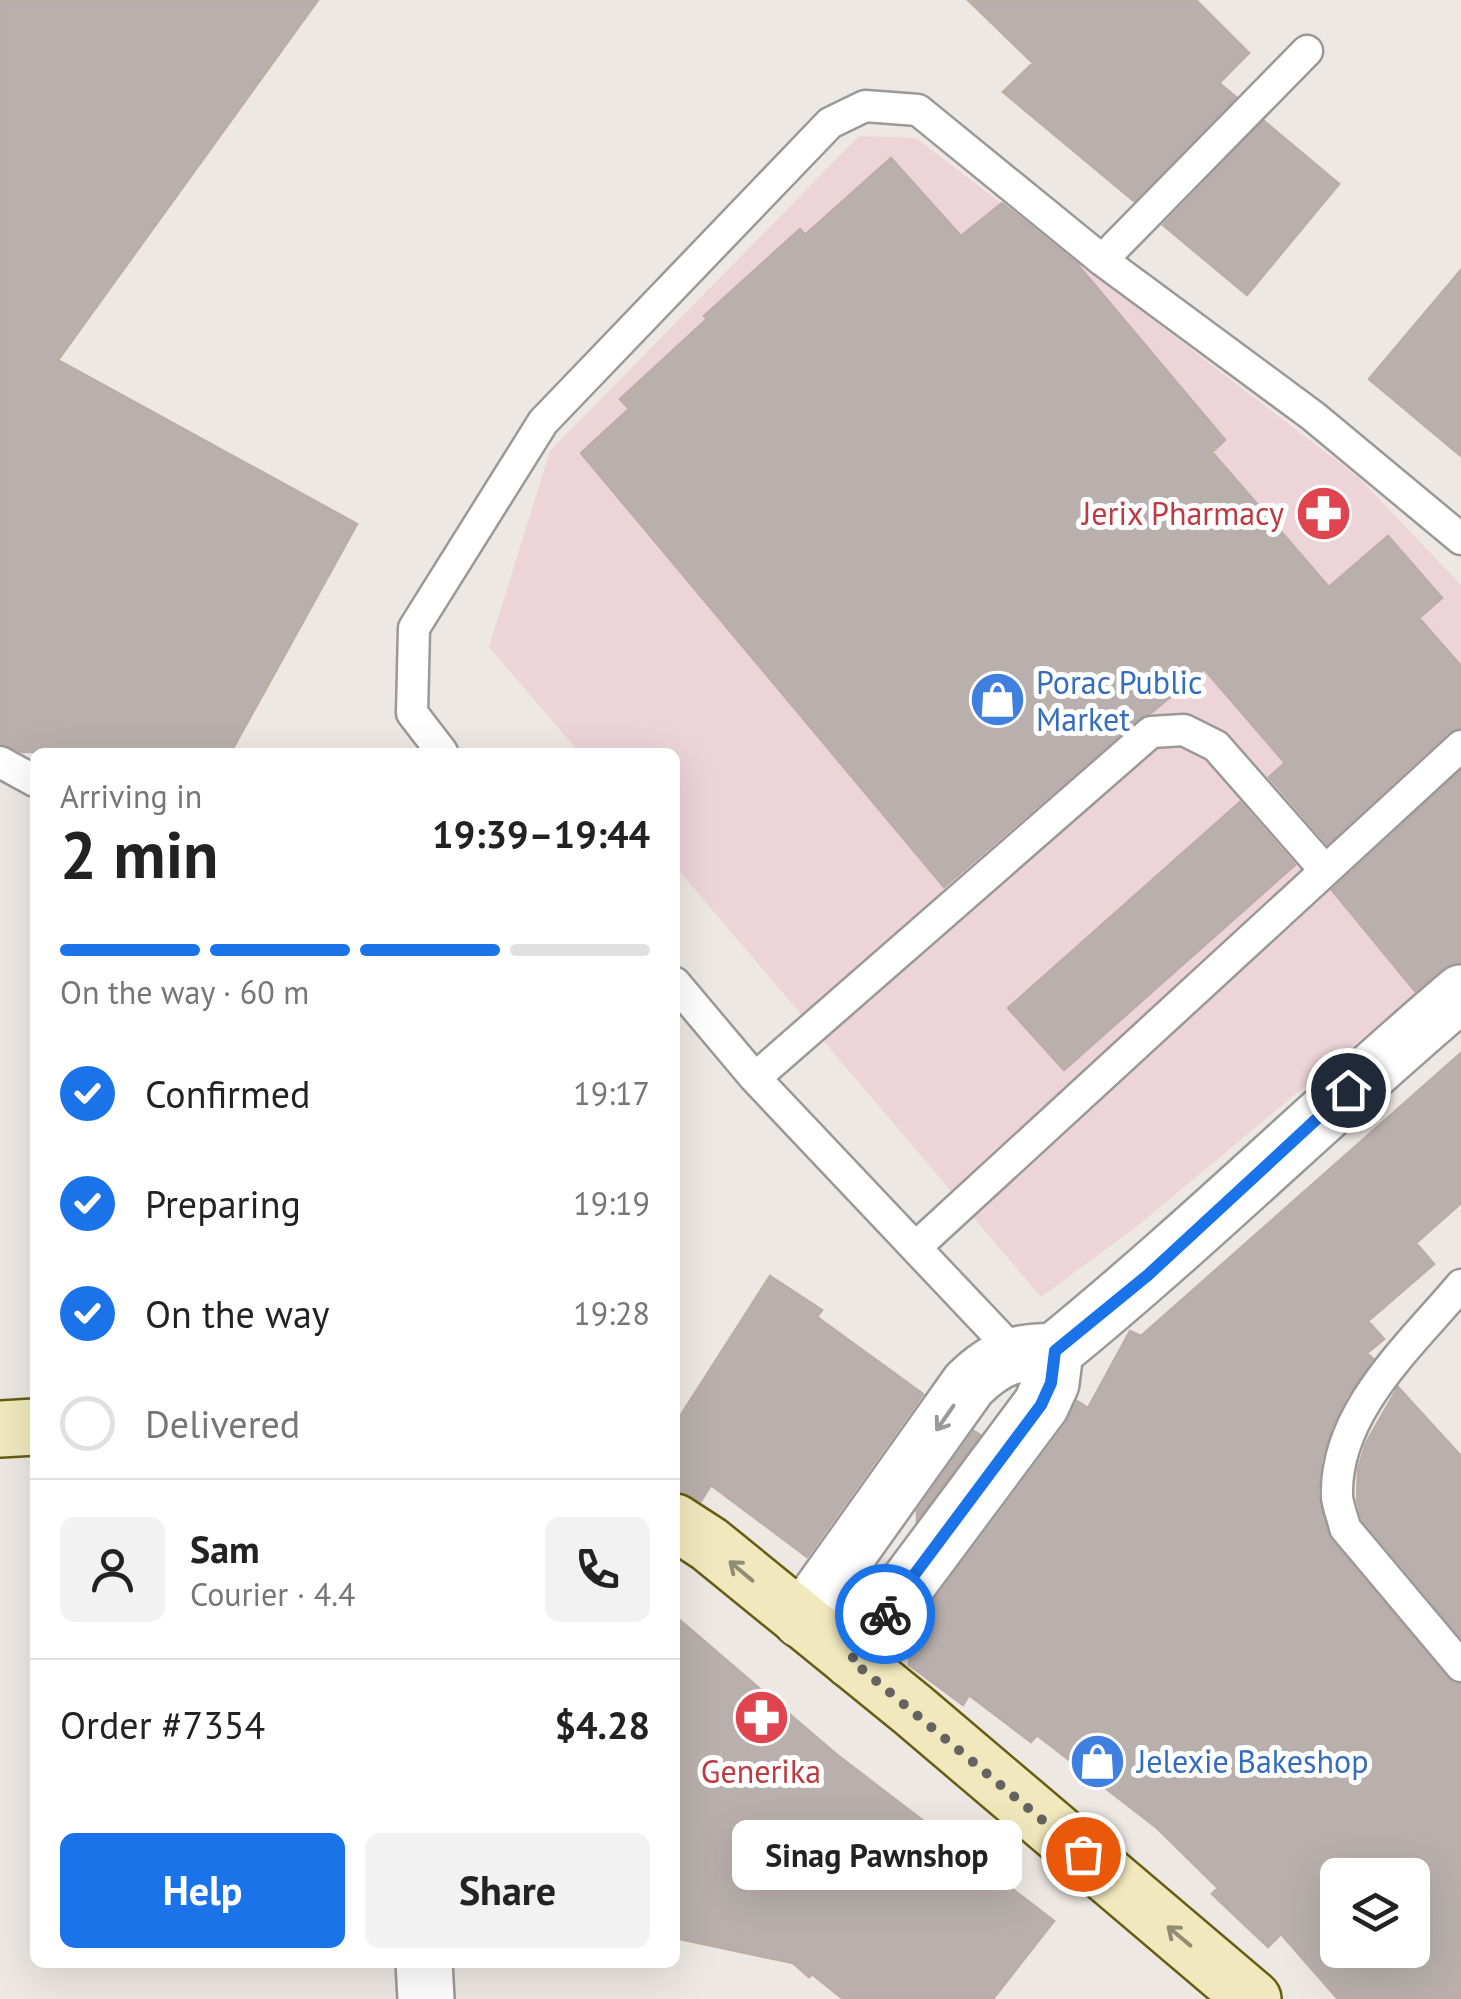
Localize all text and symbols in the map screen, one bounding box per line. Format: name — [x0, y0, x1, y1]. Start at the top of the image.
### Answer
pharmacy icon: Jerix Pharmacy — [1293, 483, 1353, 543]
place label: Jerix Pharmacy — [1080, 492, 1284, 534]
place label: Porac Public Market — [1036, 661, 1203, 740]
shop icon: Porac Public Market — [967, 670, 1027, 730]
text: Arriving in — [60, 775, 202, 817]
text: 19:39–19:44 — [432, 809, 650, 858]
text: 2 min — [60, 812, 219, 896]
text: On the way · 60 m — [60, 971, 309, 1013]
pin — [1306, 1048, 1391, 1133]
icon: home — [1321, 1063, 1376, 1118]
icon: check — [60, 1066, 115, 1121]
text: Confirmed — [145, 1069, 311, 1118]
text: 19:17 — [573, 1072, 650, 1114]
icon: check — [60, 1176, 115, 1231]
text: Preparing — [145, 1179, 301, 1228]
text: 19:19 — [573, 1182, 650, 1224]
icon: check — [60, 1286, 115, 1341]
text: On the way — [145, 1289, 330, 1338]
text: 19:28 — [573, 1292, 650, 1334]
text: Delivered — [145, 1399, 300, 1448]
one-way arrow — [935, 1403, 956, 1431]
button: person — [60, 1517, 165, 1622]
button: phone — [545, 1517, 650, 1622]
text: Sam — [190, 1524, 260, 1573]
one-way arrow — [729, 1560, 755, 1582]
courier — [835, 1564, 935, 1664]
text: Courier · 4.4 — [190, 1573, 356, 1615]
icon: bike — [858, 1587, 913, 1642]
pharmacy icon: Generika — [731, 1687, 791, 1747]
text: Order #7354 — [60, 1700, 265, 1749]
text: $4.28 — [554, 1700, 650, 1749]
shop icon: Jelexie Bakeshop — [1068, 1731, 1128, 1791]
place label: Jelexie Bakeshop — [1135, 1740, 1369, 1782]
place label: Generika — [701, 1750, 821, 1792]
pin — [1041, 1812, 1126, 1897]
callout: Sinag Pawnshop — [733, 1819, 1023, 1889]
icon: bag — [1056, 1827, 1111, 1882]
button: Help — [60, 1833, 345, 1948]
button: Share — [365, 1833, 650, 1948]
text: Sinag Pawnshop — [765, 1834, 989, 1876]
map controls — [1320, 1858, 1430, 1968]
button: layers — [1320, 1858, 1430, 1968]
one-way arrow — [1167, 1924, 1192, 1947]

